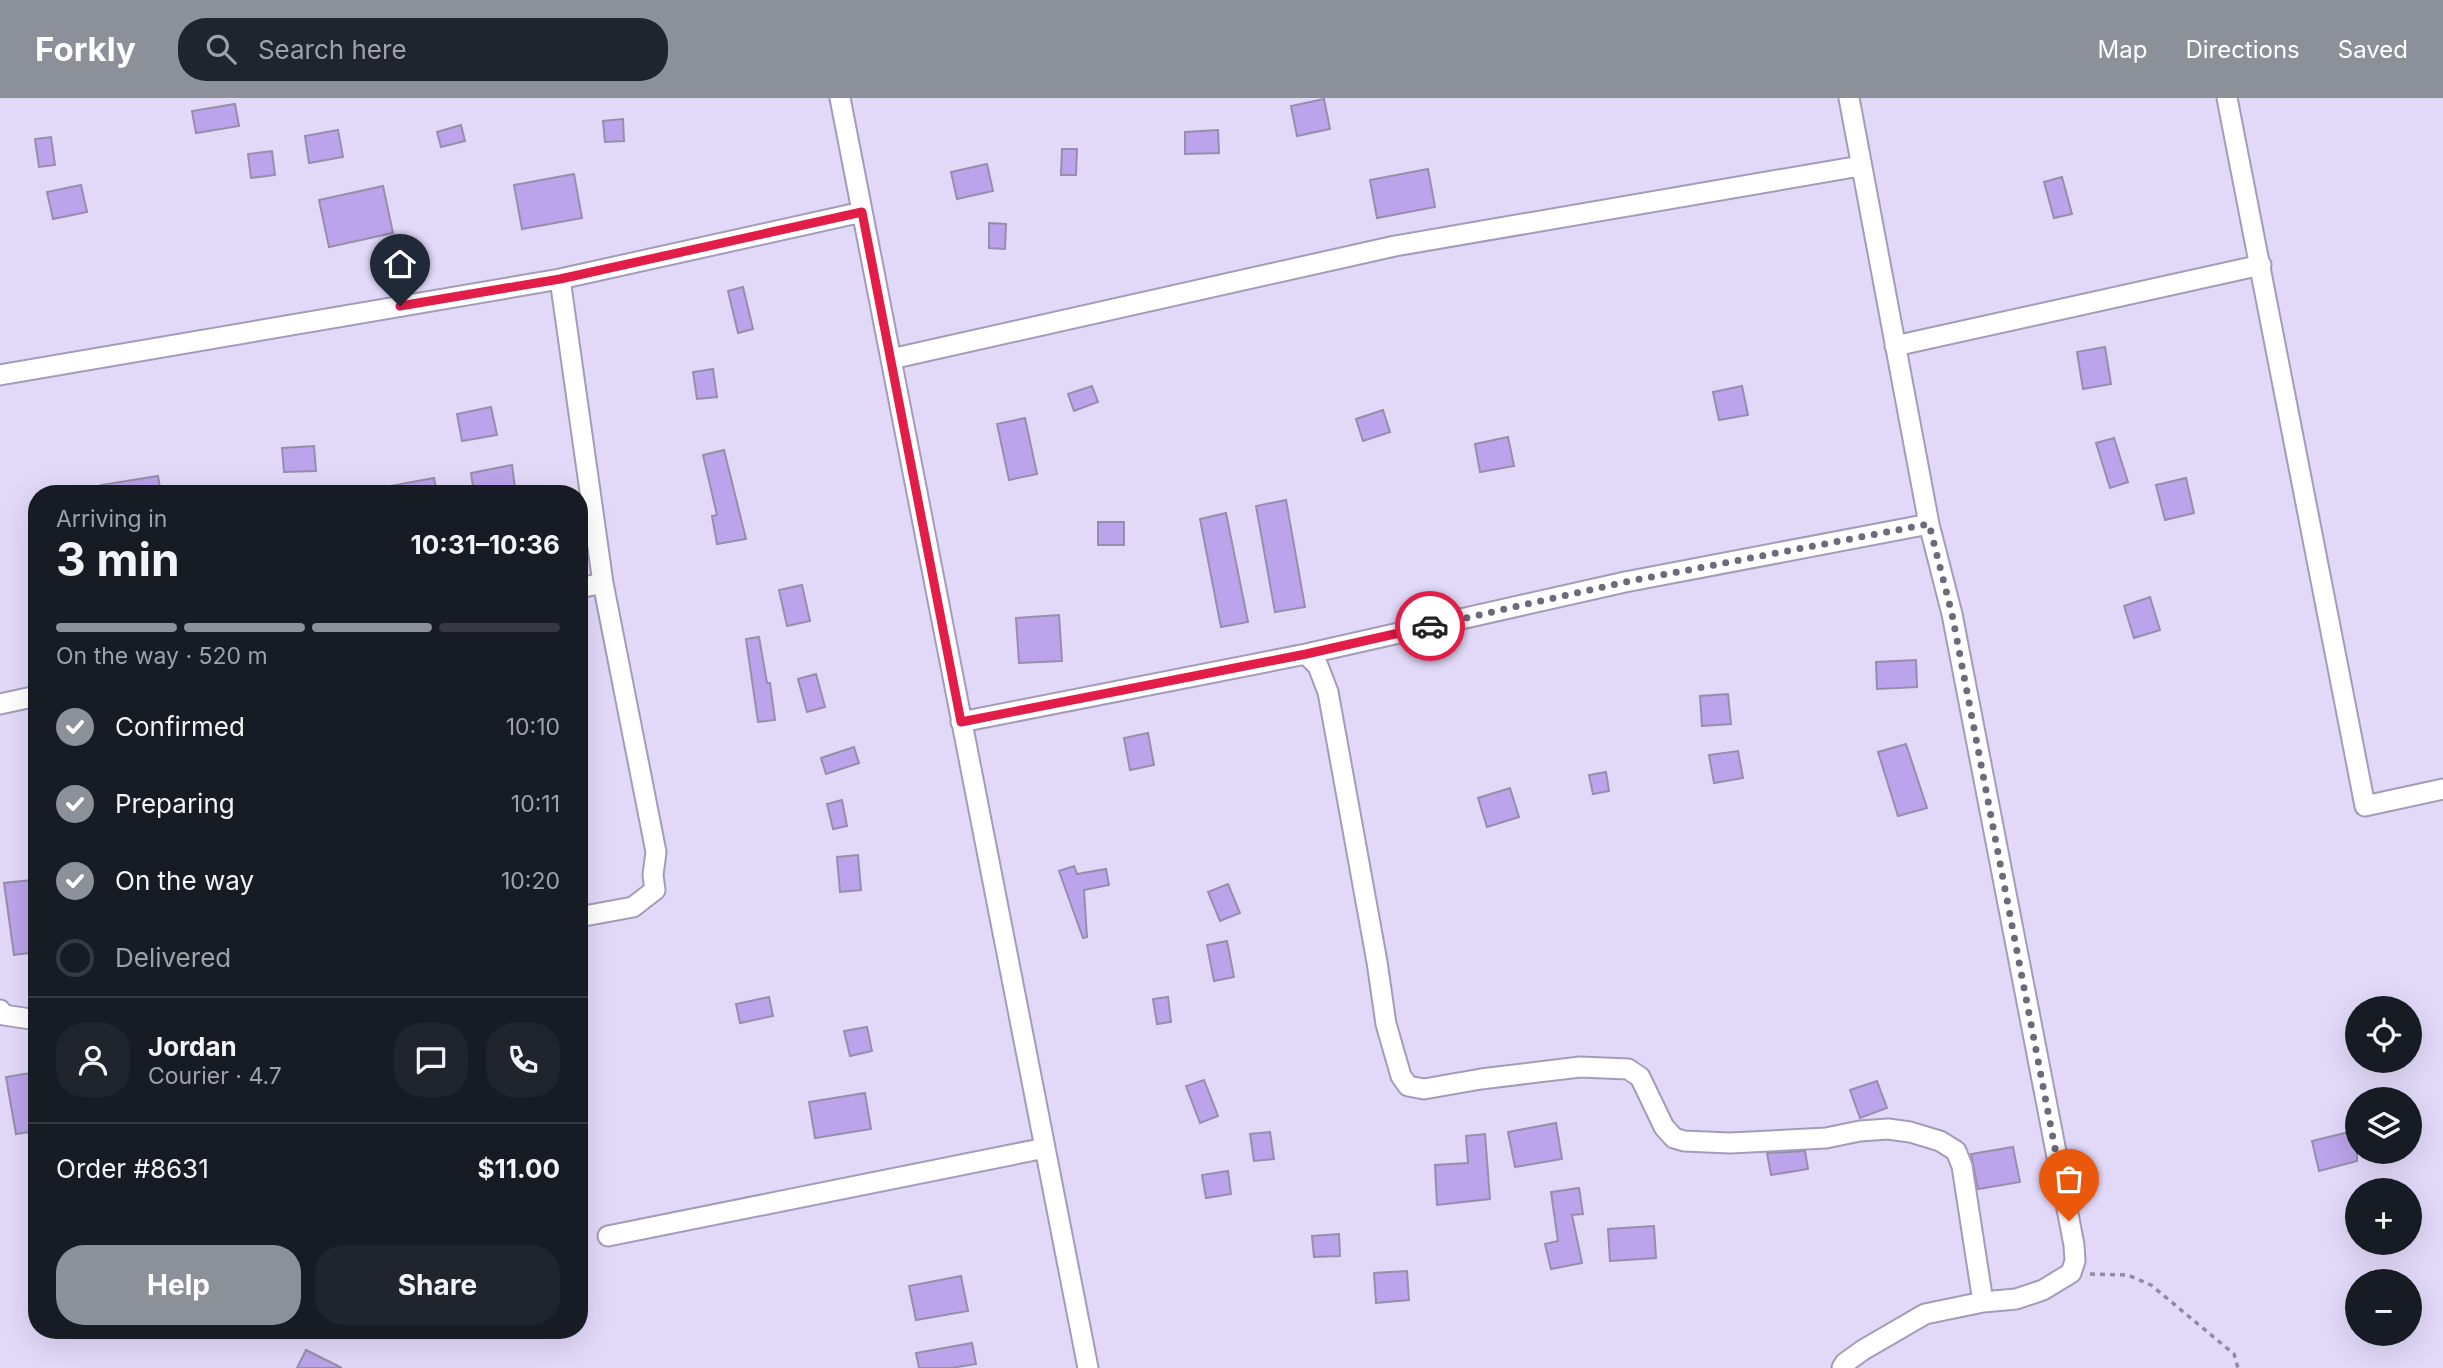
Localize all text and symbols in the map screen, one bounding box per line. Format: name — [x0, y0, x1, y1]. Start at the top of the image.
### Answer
search box — [178, 18, 668, 81]
text: Forkly — [35, 29, 136, 69]
icon: search — [202, 30, 240, 68]
text: Search here — [258, 34, 407, 65]
text: Map — [2098, 35, 2147, 64]
text: Directions — [2185, 35, 2300, 64]
text: Saved — [2338, 35, 2408, 64]
pin — [370, 234, 430, 306]
icon: home — [381, 245, 419, 283]
text: Arriving in — [56, 505, 167, 533]
text: 10:31–10:36 — [410, 529, 560, 560]
text: 3 min — [56, 531, 180, 587]
courier — [1395, 591, 1465, 661]
icon: car — [1411, 607, 1449, 645]
text: On the way · 520 m — [56, 642, 268, 670]
icon: check — [56, 708, 94, 746]
text: Confirmed — [115, 711, 245, 742]
text: 10:10 — [506, 713, 560, 741]
icon: check — [56, 785, 94, 823]
text: Preparing — [115, 788, 235, 819]
text: 10:11 — [511, 790, 560, 818]
icon: check — [56, 862, 94, 900]
text: On the way — [115, 865, 254, 896]
text: 10:20 — [501, 867, 560, 895]
text: Delivered — [115, 942, 231, 973]
map controls — [2345, 996, 2422, 1346]
button: locate — [2345, 996, 2422, 1073]
button: person — [56, 1023, 130, 1097]
button: chat — [394, 1023, 468, 1097]
button: phone — [486, 1023, 560, 1097]
text: Jordan — [148, 1031, 237, 1062]
text: Courier · 4.7 — [148, 1062, 282, 1090]
button: layers — [2345, 1087, 2422, 1164]
pin — [2039, 1149, 2099, 1221]
text: Order #8631 — [56, 1153, 209, 1184]
text: $11.00 — [478, 1153, 560, 1184]
icon: bag — [2050, 1160, 2088, 1198]
button: + — [2345, 1178, 2422, 1255]
button: Help — [56, 1245, 301, 1325]
button: Share — [315, 1245, 560, 1325]
button: − — [2345, 1269, 2422, 1346]

